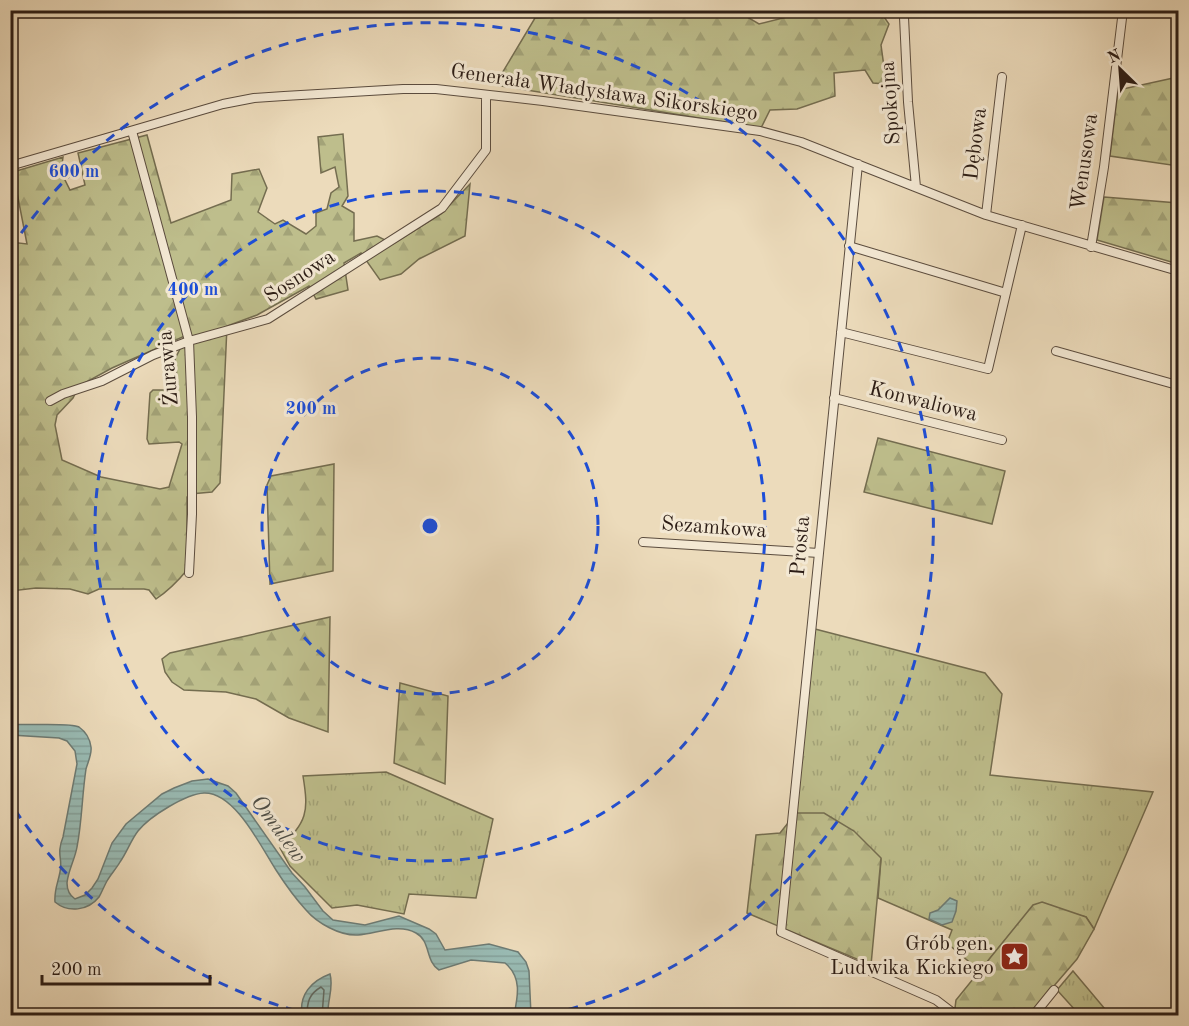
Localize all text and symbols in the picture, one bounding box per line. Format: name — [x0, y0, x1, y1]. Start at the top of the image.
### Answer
north arrow — [1090, 39, 1150, 99]
text: N — [1106, 47, 1124, 67]
street label: Spokojna — [878, 60, 904, 146]
street label: Generała Władysława Sikorskiego — [449, 61, 759, 125]
street label: Dębowa — [961, 107, 991, 181]
street label: Wenusowa — [1068, 112, 1102, 212]
text: 600 m — [49, 163, 99, 181]
street label: Sosnowa — [261, 246, 339, 308]
text: 400 m — [168, 281, 218, 299]
street label: Żurawia — [151, 329, 183, 407]
street label: Konwaliowa — [867, 378, 979, 426]
text: 200 m — [286, 400, 336, 418]
street label: Sezamkowa — [660, 514, 768, 542]
street label: Prosta — [788, 515, 814, 577]
centre of rings — [420, 516, 440, 536]
water label: Omulew — [246, 791, 310, 867]
place label: Grób gen. Ludwika Kickiego — [830, 934, 994, 979]
place icon: Grób gen. Ludwika Kickiego — [999, 940, 1031, 972]
scale bar — [42, 948, 210, 986]
text: 200 m — [51, 961, 102, 979]

